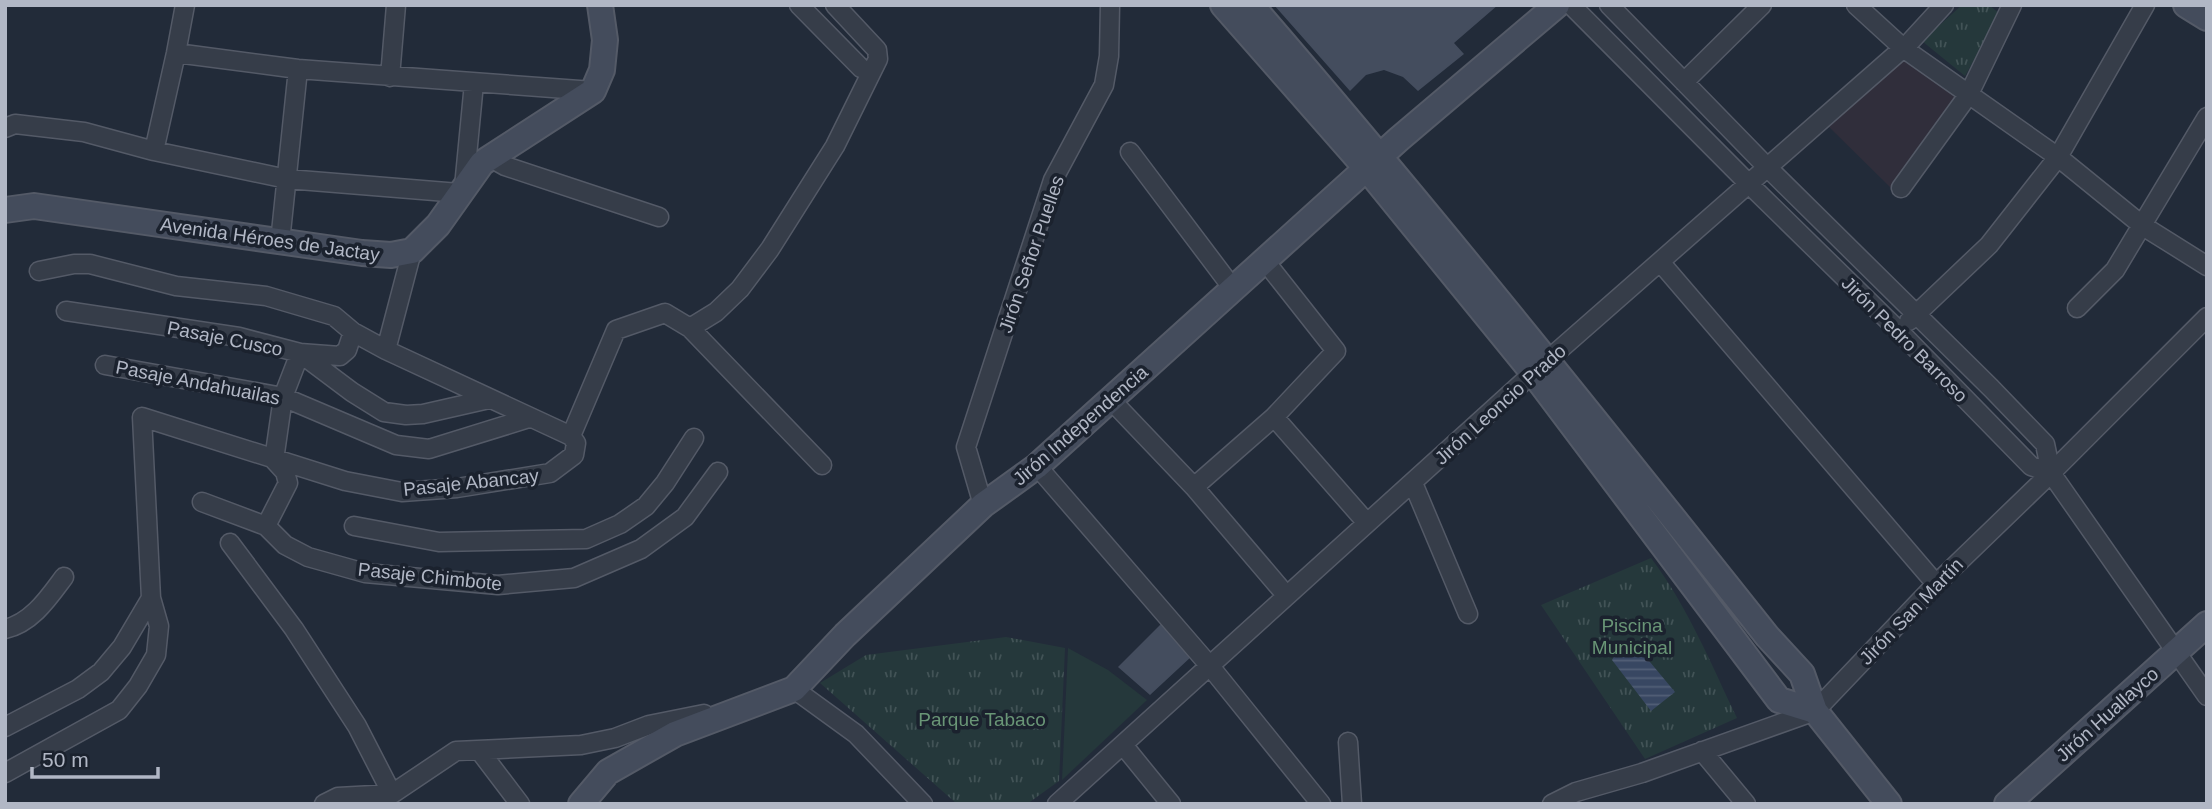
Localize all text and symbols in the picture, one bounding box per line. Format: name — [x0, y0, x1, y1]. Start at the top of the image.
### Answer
street label: Jirón Señor Puelles — [995, 173, 1068, 335]
street label: Avenida Héroes de Jactay — [159, 214, 382, 265]
street label: Jirón Pedro Barroso — [1837, 272, 1972, 407]
street label: Pasaje Cusco — [165, 317, 284, 360]
street label: Jirón Leoncio Prado — [1431, 340, 1570, 469]
street label: Pasaje Andahuailas — [114, 356, 282, 409]
street label: Jirón Independencia — [1009, 361, 1152, 489]
street label: Pasaje Abancay — [402, 465, 540, 500]
street label: Jirón San Martín — [1855, 554, 1967, 669]
street label: Pasaje Chimbote — [357, 558, 503, 595]
park label: Piscina Municipal — [1592, 615, 1672, 658]
street label: Jirón Huallayco — [2052, 663, 2163, 766]
park label: Parque Tabaco — [918, 709, 1046, 730]
scale bar — [32, 736, 158, 780]
text: 50 m — [42, 748, 89, 771]

